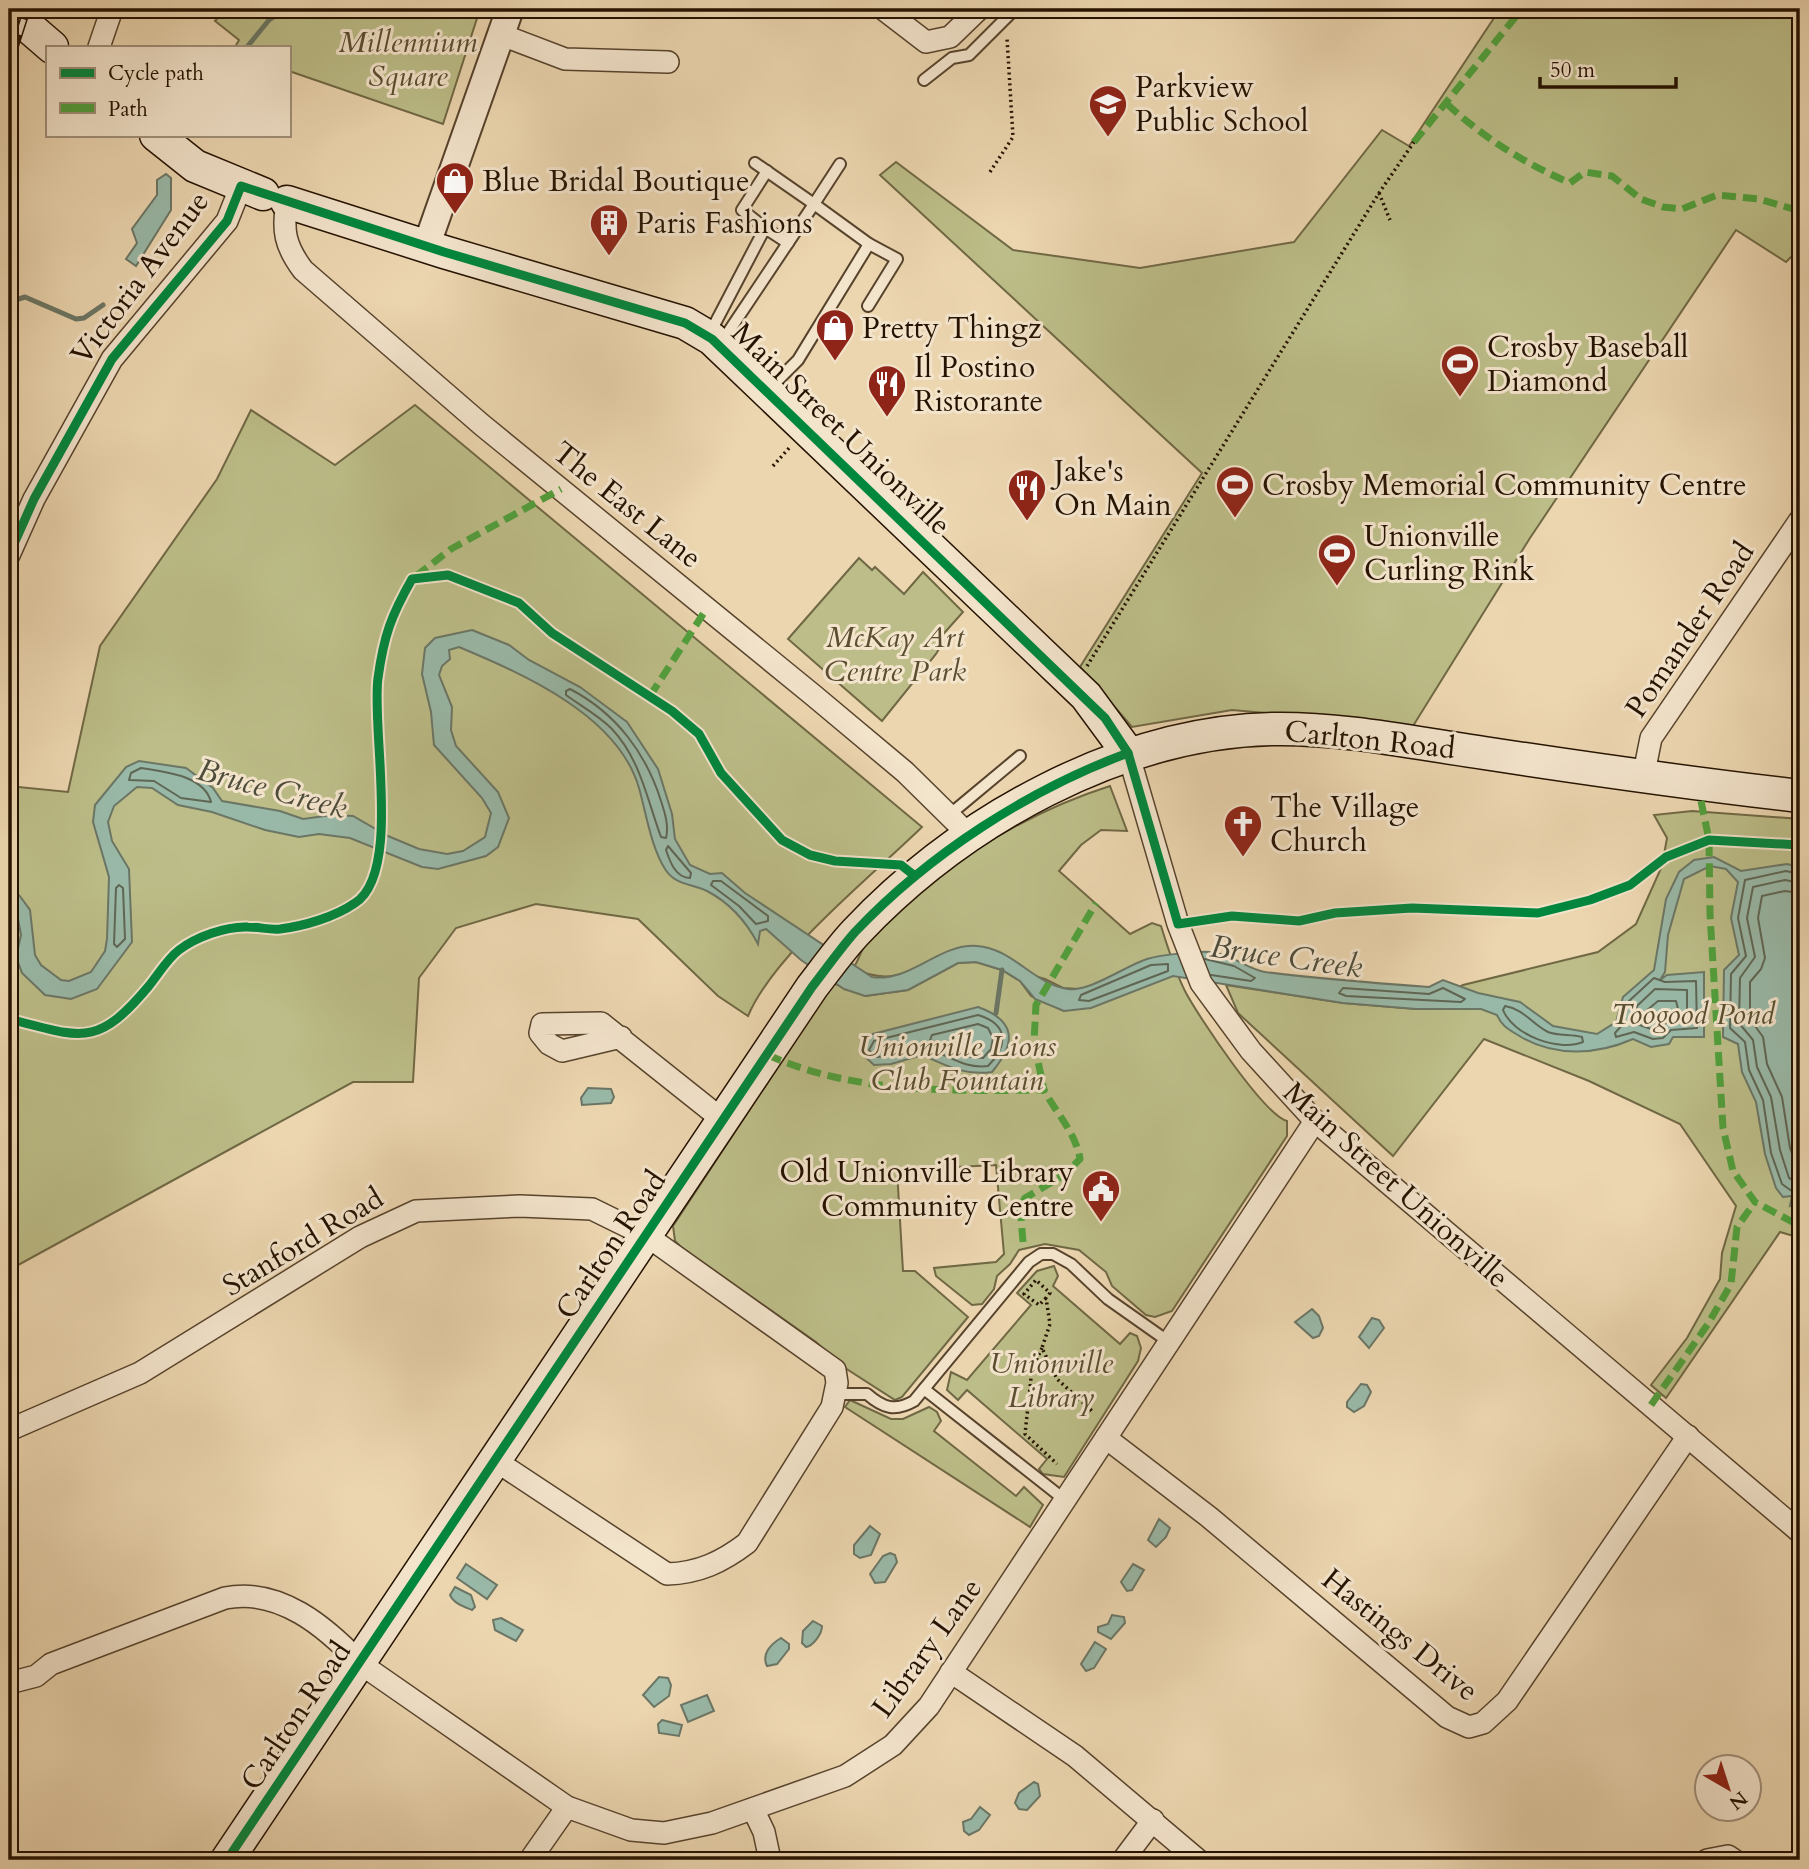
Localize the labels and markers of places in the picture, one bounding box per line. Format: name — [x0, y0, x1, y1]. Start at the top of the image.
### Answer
place label: Parkview Public School — [1135, 67, 1309, 142]
school or university icon: Parkview Public School — [1087, 83, 1129, 138]
shop icon: Blue Bridal Boutique — [434, 160, 476, 215]
place label: Blue Bridal Boutique — [482, 161, 750, 202]
building icon: Paris Fashions — [588, 202, 630, 257]
place label: Paris Fashions — [636, 203, 812, 244]
shop icon: Pretty Thingz — [814, 307, 856, 362]
place label: Pretty Thingz — [862, 308, 1042, 349]
place label: Crosby Baseball Diamond — [1487, 327, 1689, 402]
sports icon: Crosby Baseball Diamond — [1439, 343, 1481, 398]
place label: Il Postino Ristorante — [914, 347, 1043, 422]
restaurant icon: Il Postino Ristorante — [866, 363, 908, 418]
place label: Jake's On Main — [1050, 451, 1172, 526]
sports icon: Crosby Memorial Community Centre — [1214, 464, 1256, 519]
place label: Crosby Memorial Community Centre — [1262, 465, 1747, 506]
restaurant icon: Jake's On Main — [1006, 467, 1048, 522]
place label: Unionville Curling Rink — [1364, 516, 1535, 591]
sports icon: Unionville Curling Rink — [1316, 532, 1358, 587]
place label: The Village Church — [1270, 787, 1419, 862]
church icon: The Village Church — [1222, 803, 1264, 858]
place label: Old Unionville Library Community Centre — [779, 1152, 1074, 1227]
public building icon: Old Unionville Library Community Centre — [1080, 1168, 1122, 1223]

